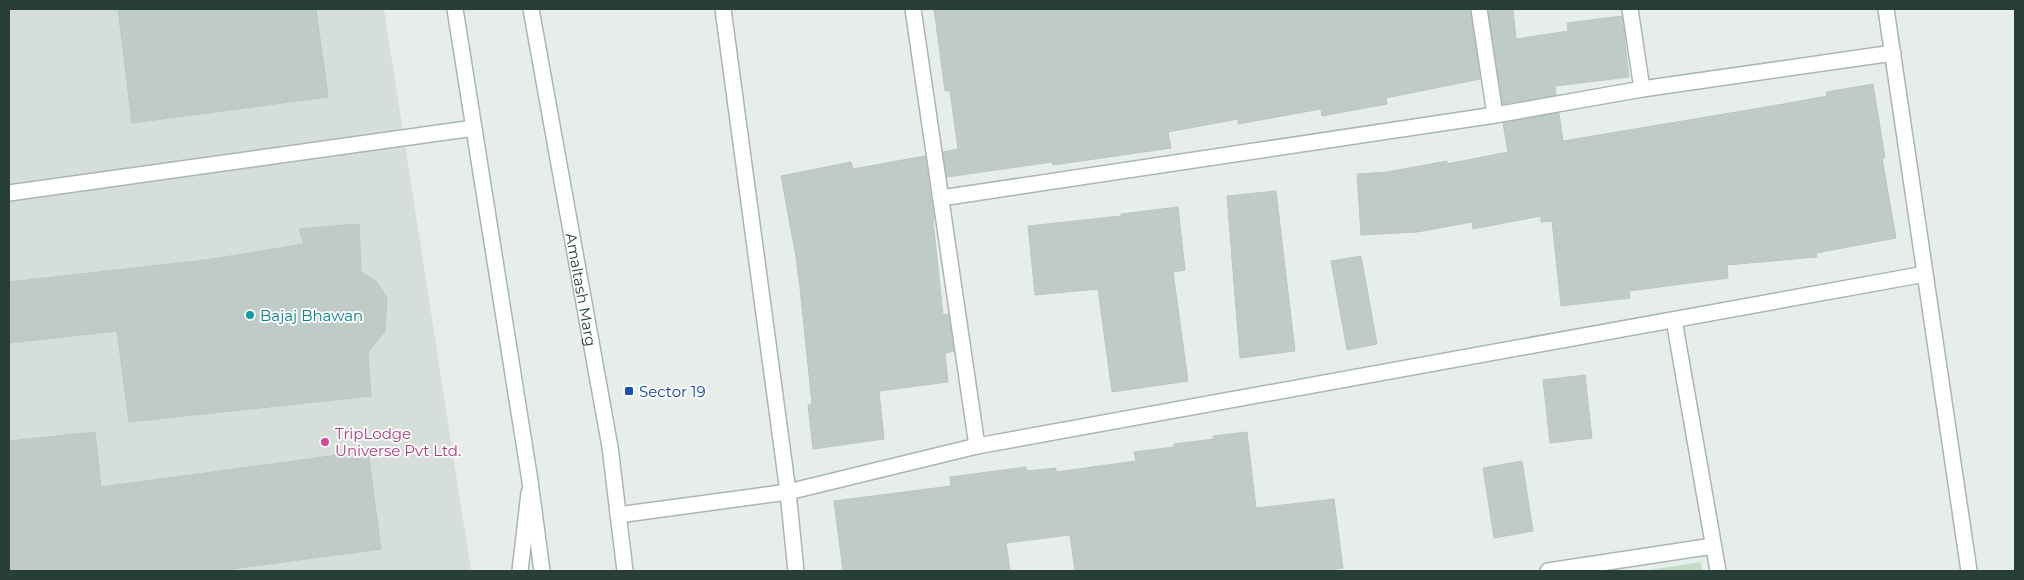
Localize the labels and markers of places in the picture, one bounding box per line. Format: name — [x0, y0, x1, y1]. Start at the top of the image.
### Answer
place label: Bajaj Bhawan — [260, 306, 363, 325]
marker: Bajaj Bhawan — [244, 309, 256, 321]
place label: Sector 19 — [639, 382, 706, 401]
marker: Sector 19 — [623, 385, 635, 397]
place label: TripLodge Universe Pvt Ltd. — [335, 424, 461, 460]
marker: TripLodge Universe Pvt Ltd. — [319, 436, 331, 448]

